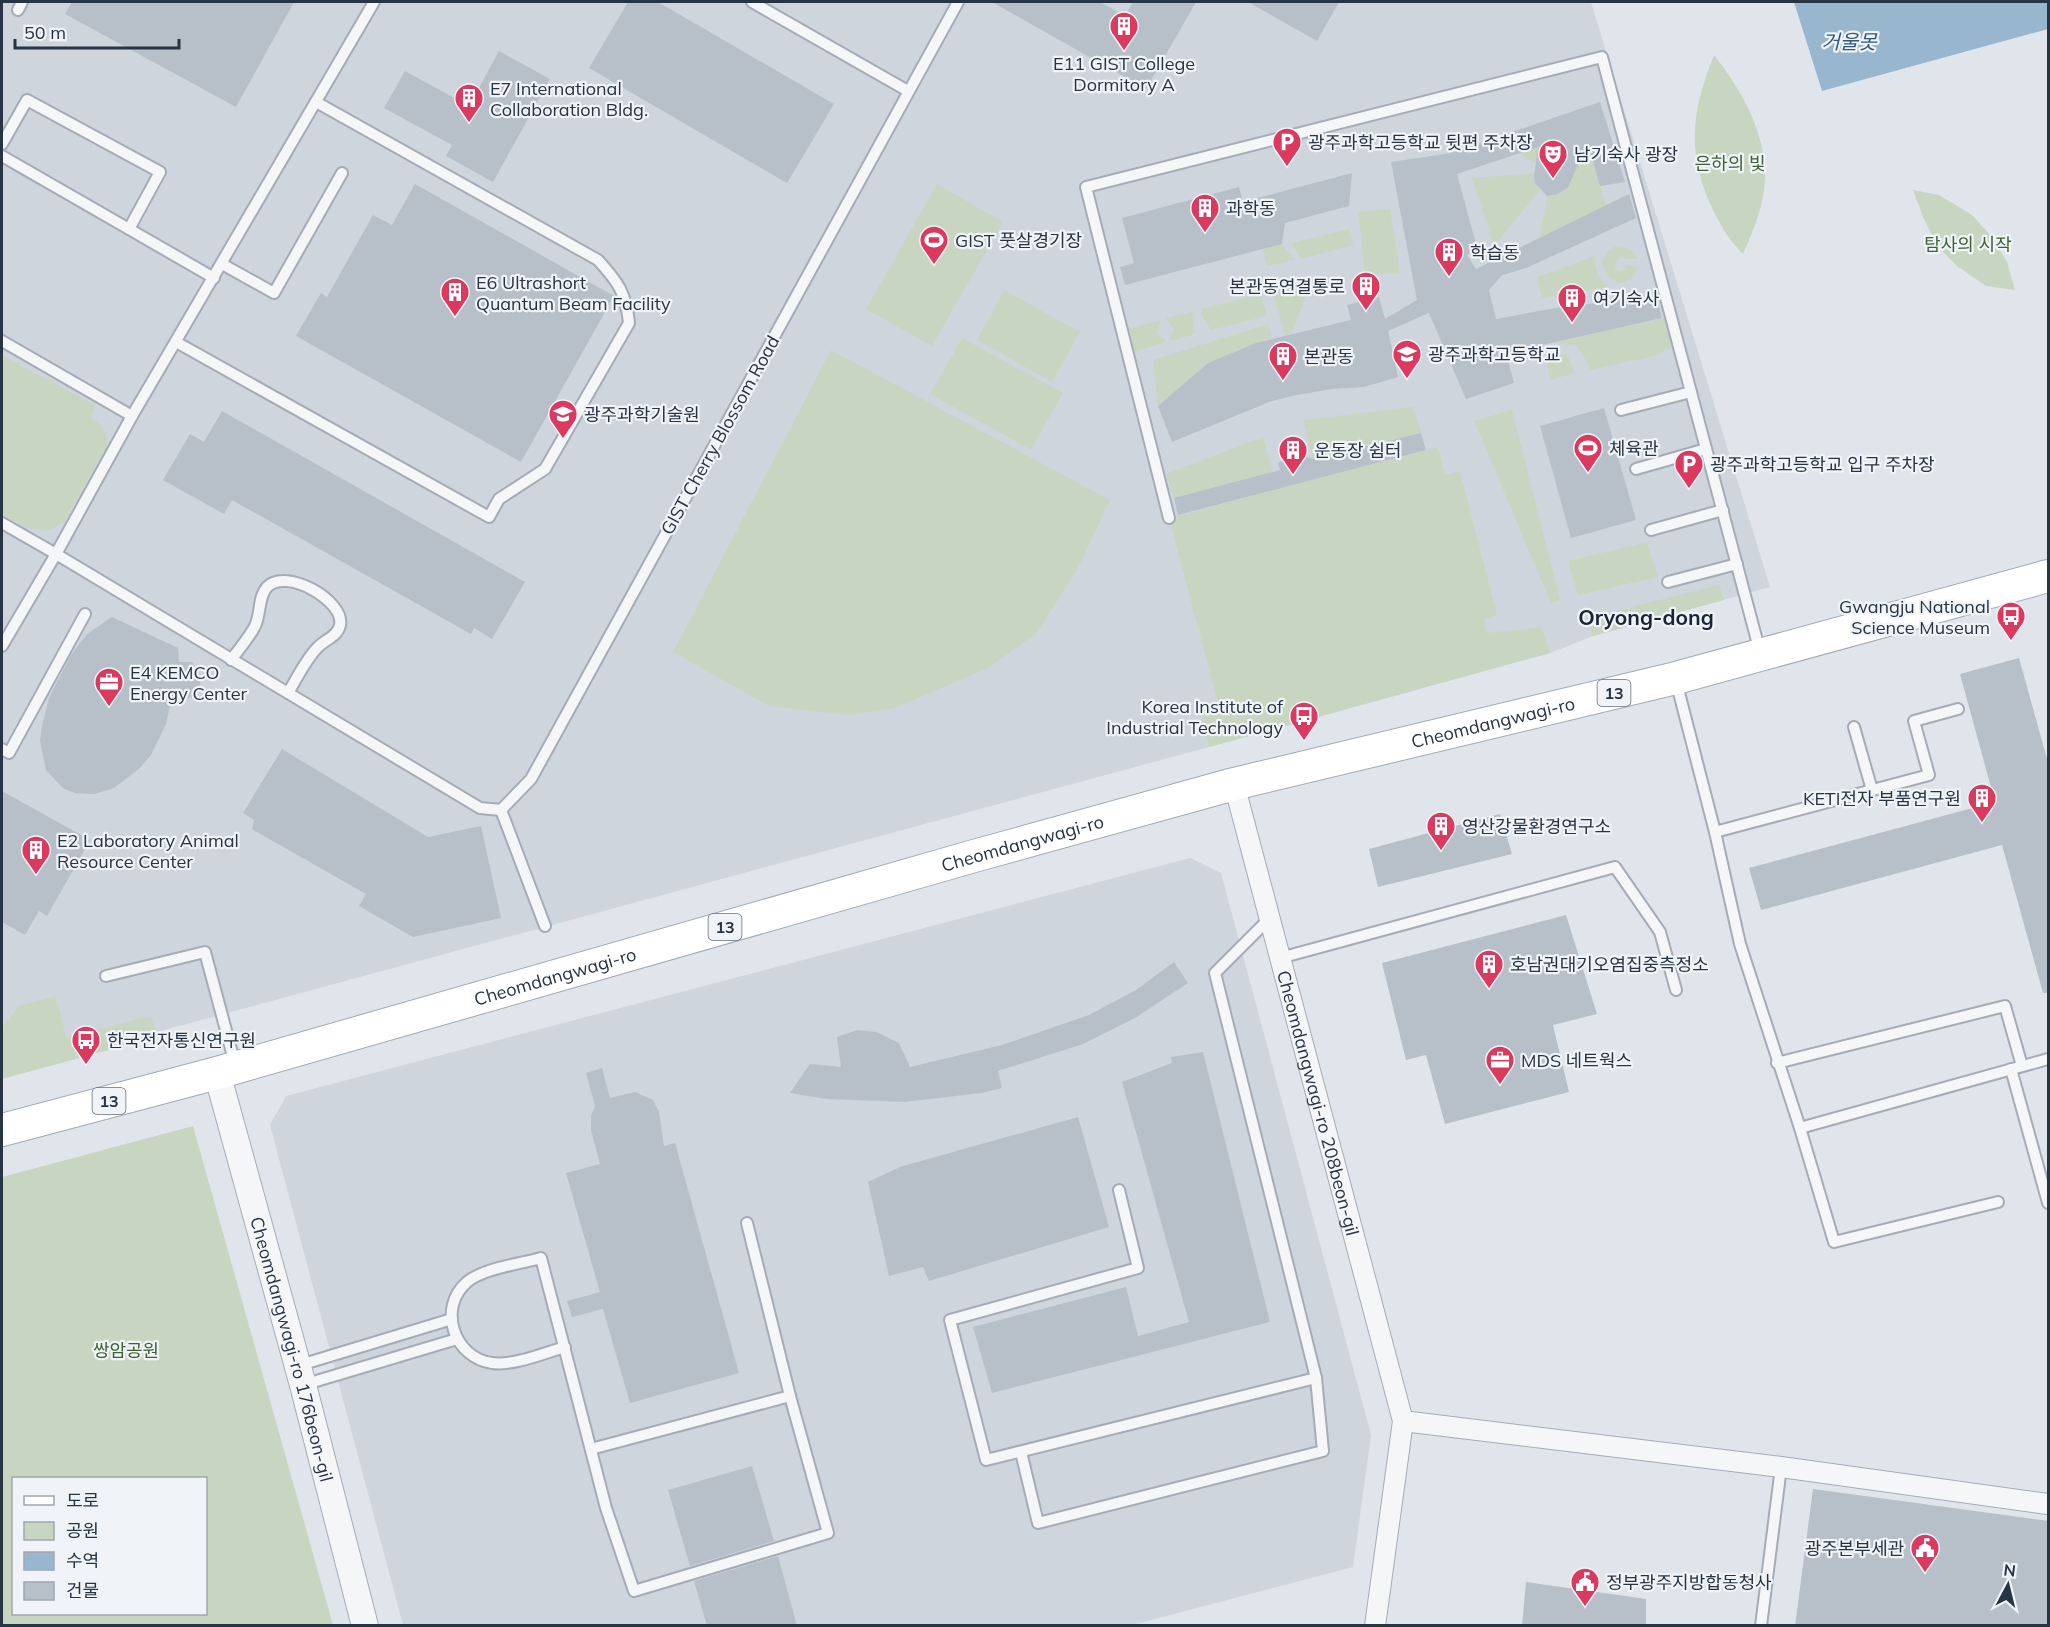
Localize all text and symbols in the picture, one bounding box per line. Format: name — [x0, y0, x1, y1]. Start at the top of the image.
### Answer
building icon: E11 GIST College Dormitory A — [1108, 10, 1140, 52]
scale bar — [15, 12, 178, 50]
text: 50 m — [24, 21, 66, 44]
water label: 거울못 — [1821, 29, 1878, 54]
place label: E11 GIST College Dormitory A — [1053, 52, 1195, 96]
place label: E7 International Collaboration Bldg. — [490, 77, 648, 121]
building icon: E7 International Collaboration Bldg. — [453, 82, 485, 124]
parking icon: 광주과학고등학교 뒷편 주차장 — [1271, 126, 1303, 168]
place label: 광주과학고등학교 뒷편 주차장 — [1308, 131, 1533, 154]
theatre icon: 남기숙사 광장 — [1537, 138, 1569, 180]
place label: 남기숙사 광장 — [1574, 143, 1678, 166]
park label: 은하의 빛 — [1695, 152, 1765, 175]
building icon: 과학동 — [1189, 192, 1221, 234]
place label: 과학동 — [1226, 197, 1276, 220]
sports icon: GIST 풋살경기장 — [918, 224, 950, 266]
place label: GIST 풋살경기장 — [955, 229, 1082, 252]
park label: 탐사의 시작 — [1924, 233, 2012, 256]
building icon: 학습동 — [1433, 236, 1465, 278]
place label: 학습동 — [1470, 241, 1520, 264]
building icon: 본관동연결통로 — [1350, 270, 1382, 312]
place label: E6 Ultrashort Quantum Beam Facility — [476, 271, 671, 315]
place label: 본관동연결통로 — [1229, 275, 1345, 298]
building icon: E6 Ultrashort Quantum Beam Facility — [439, 276, 471, 318]
building icon: 여기숙사 — [1556, 282, 1588, 324]
place label: 여기숙사 — [1593, 287, 1660, 310]
street label: GIST Cherry Blossom Road — [656, 331, 784, 539]
school or university icon: 광주과학고등학교 — [1391, 338, 1423, 380]
building icon: 본관동 — [1267, 340, 1299, 382]
place label: 광주과학고등학교 — [1428, 343, 1560, 366]
place label: 본관동 — [1304, 345, 1354, 368]
school or university icon: 광주과학기술원 — [547, 398, 579, 440]
place label: 광주과학기술원 — [584, 403, 700, 426]
sports icon: 체육관 — [1572, 432, 1604, 474]
building icon: 운동장 쉼터 — [1277, 434, 1309, 476]
place label: 체육관 — [1609, 437, 1659, 460]
place label: 운동장 쉼터 — [1314, 439, 1402, 462]
parking icon: 광주과학고등학교 입구 주차장 — [1673, 448, 1705, 490]
place label: 광주과학고등학교 입구 주차장 — [1710, 453, 1935, 476]
place label: Gwangju National Science Museum — [1839, 595, 1990, 639]
bus stop icon: Gwangju National Science Museum — [1995, 600, 2027, 642]
district label: Oryong-dong — [1578, 604, 1714, 630]
place label: E4 KEMCO Energy Center — [130, 661, 247, 705]
office icon: E4 KEMCO Energy Center — [93, 666, 125, 708]
road number: 13 — [1598, 680, 1630, 706]
street label: Cheomdangwagi-ro — [1409, 691, 1577, 753]
place label: Korea Institute of Industrial Technology — [1106, 695, 1284, 739]
bus stop icon: Korea Institute of Industrial Technology — [1288, 700, 1320, 742]
building icon: KETI전자 부품연구원 — [1966, 782, 1998, 824]
place label: KETI전자 부품연구원 — [1803, 787, 1961, 810]
street label: Cheomdangwagi-ro — [938, 809, 1106, 876]
building icon: 영산강물환경연구소 — [1425, 810, 1457, 852]
place label: 영산강물환경연구소 — [1462, 815, 1611, 838]
place label: E2 Laboratory Animal Resource Center — [57, 829, 239, 873]
building icon: E2 Laboratory Animal Resource Center — [20, 834, 52, 876]
road number: 13 — [708, 914, 742, 940]
street label: Cheomdangwagi-ro — [471, 942, 639, 1010]
building icon: 호남권대기오염집중측정소 — [1473, 948, 1505, 990]
place label: 호남권대기오염집중측정소 — [1510, 953, 1709, 976]
street label: Cheomdangwagi-ro 208beon-gil — [1272, 968, 1365, 1238]
bus stop icon: 한국전자통신연구원 — [70, 1024, 102, 1066]
place label: 한국전자통신연구원 — [107, 1029, 256, 1052]
office icon: MDS 네트웍스 — [1484, 1044, 1516, 1086]
place label: MDS 네트웍스 — [1521, 1049, 1632, 1072]
road number: 13 — [92, 1088, 126, 1114]
street label: Cheomdangwagi-ro 176beon-gil — [246, 1214, 339, 1484]
park label: 쌍암공원 — [93, 1339, 159, 1362]
legend — [12, 1477, 207, 1615]
text: 도로 — [66, 1489, 99, 1512]
text: 공원 — [66, 1519, 99, 1542]
public building icon: 광주본부세관 — [1909, 1532, 1941, 1574]
place label: 광주본부세관 — [1805, 1537, 1904, 1560]
text: 수역 — [66, 1549, 99, 1572]
north arrow — [1978, 1555, 2038, 1615]
text: N — [2003, 1559, 2017, 1581]
public building icon: 정부광주지방합동청사 — [1569, 1566, 1601, 1608]
place label: 정부광주지방합동청사 — [1606, 1571, 1772, 1594]
text: 건물 — [66, 1579, 99, 1602]

